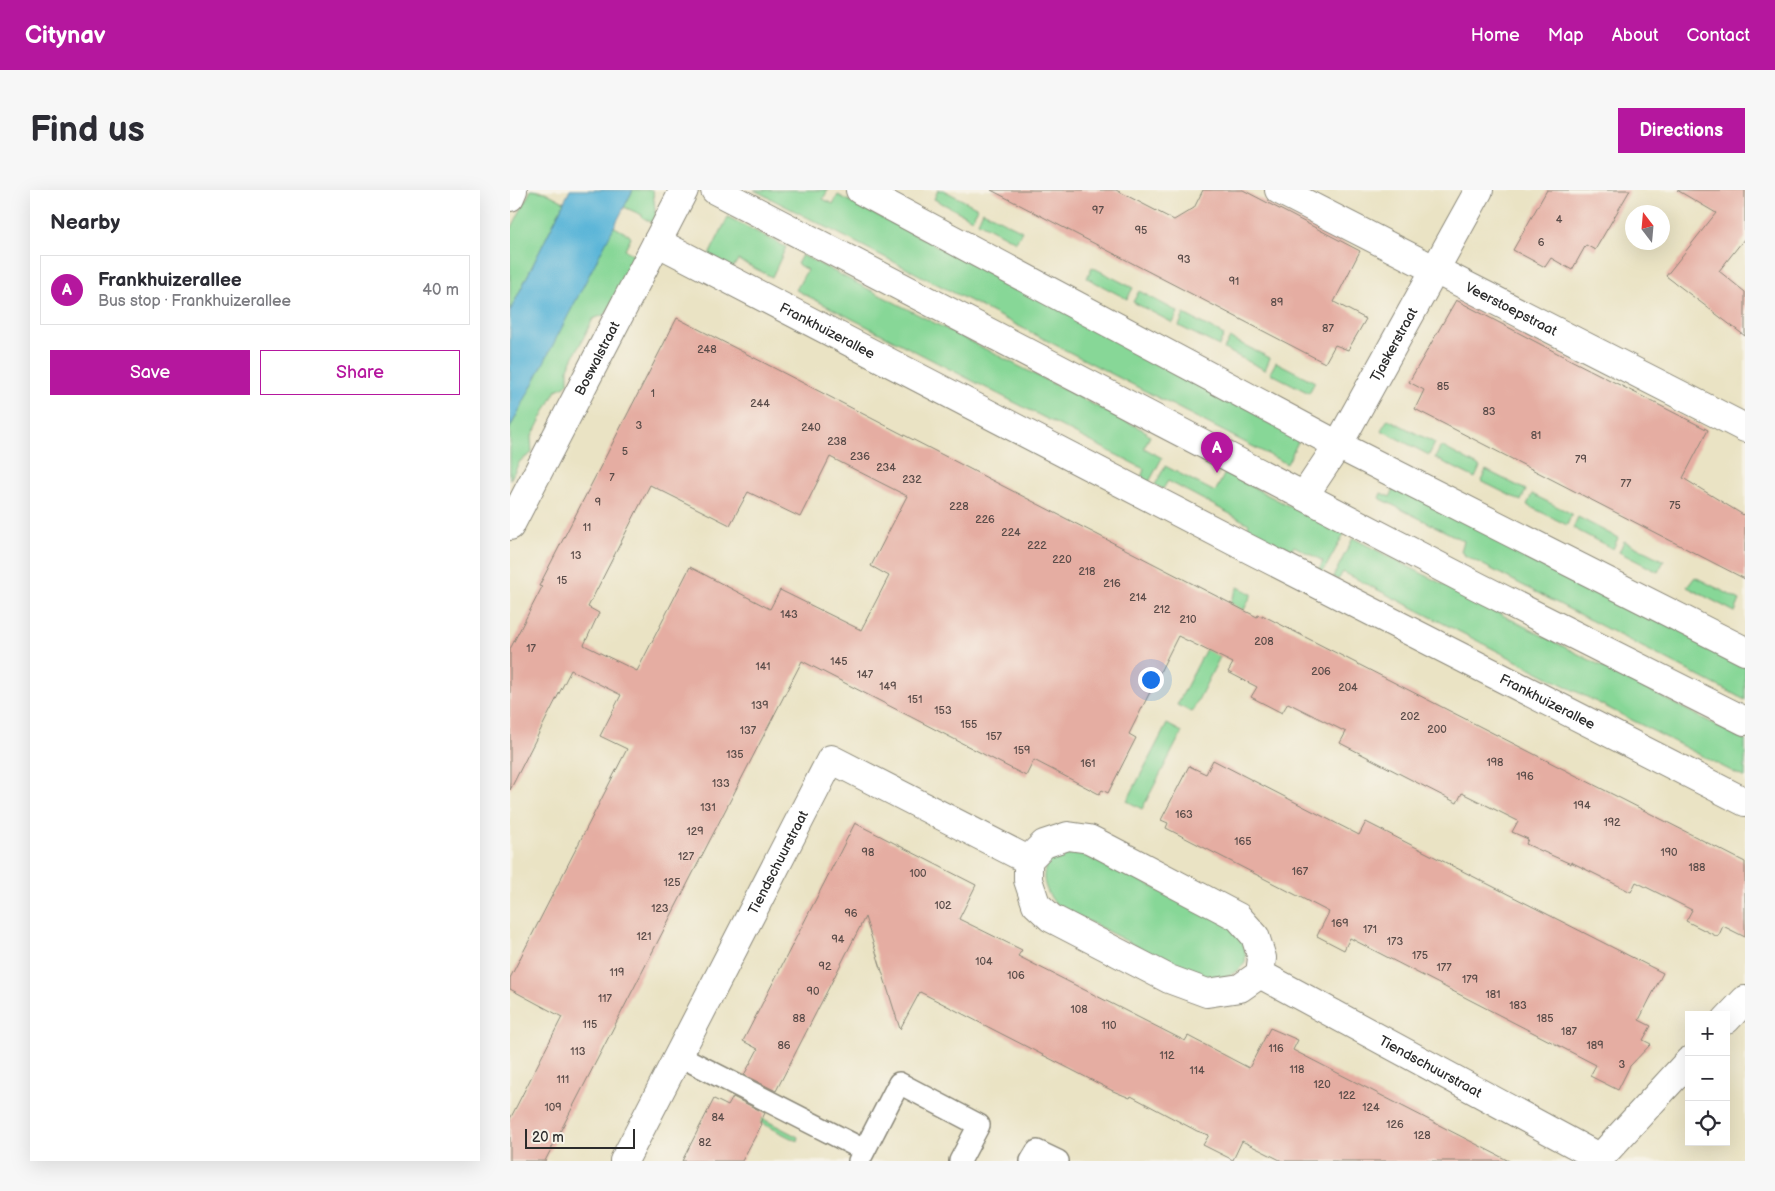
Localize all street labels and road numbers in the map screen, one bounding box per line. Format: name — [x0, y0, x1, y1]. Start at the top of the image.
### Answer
street label: Veerstoepstraat — [1463, 279, 1561, 340]
street label: Frankhuizerallee — [777, 299, 878, 363]
street label: Tjaskerstraat — [1367, 304, 1422, 385]
street label: Boswalstraat — [571, 318, 624, 398]
street label: Frankhuizerallee — [1497, 670, 1598, 733]
street label: Tiendschuurstraat — [745, 807, 812, 917]
street label: Tiendschuurstraat — [1376, 1032, 1485, 1102]

